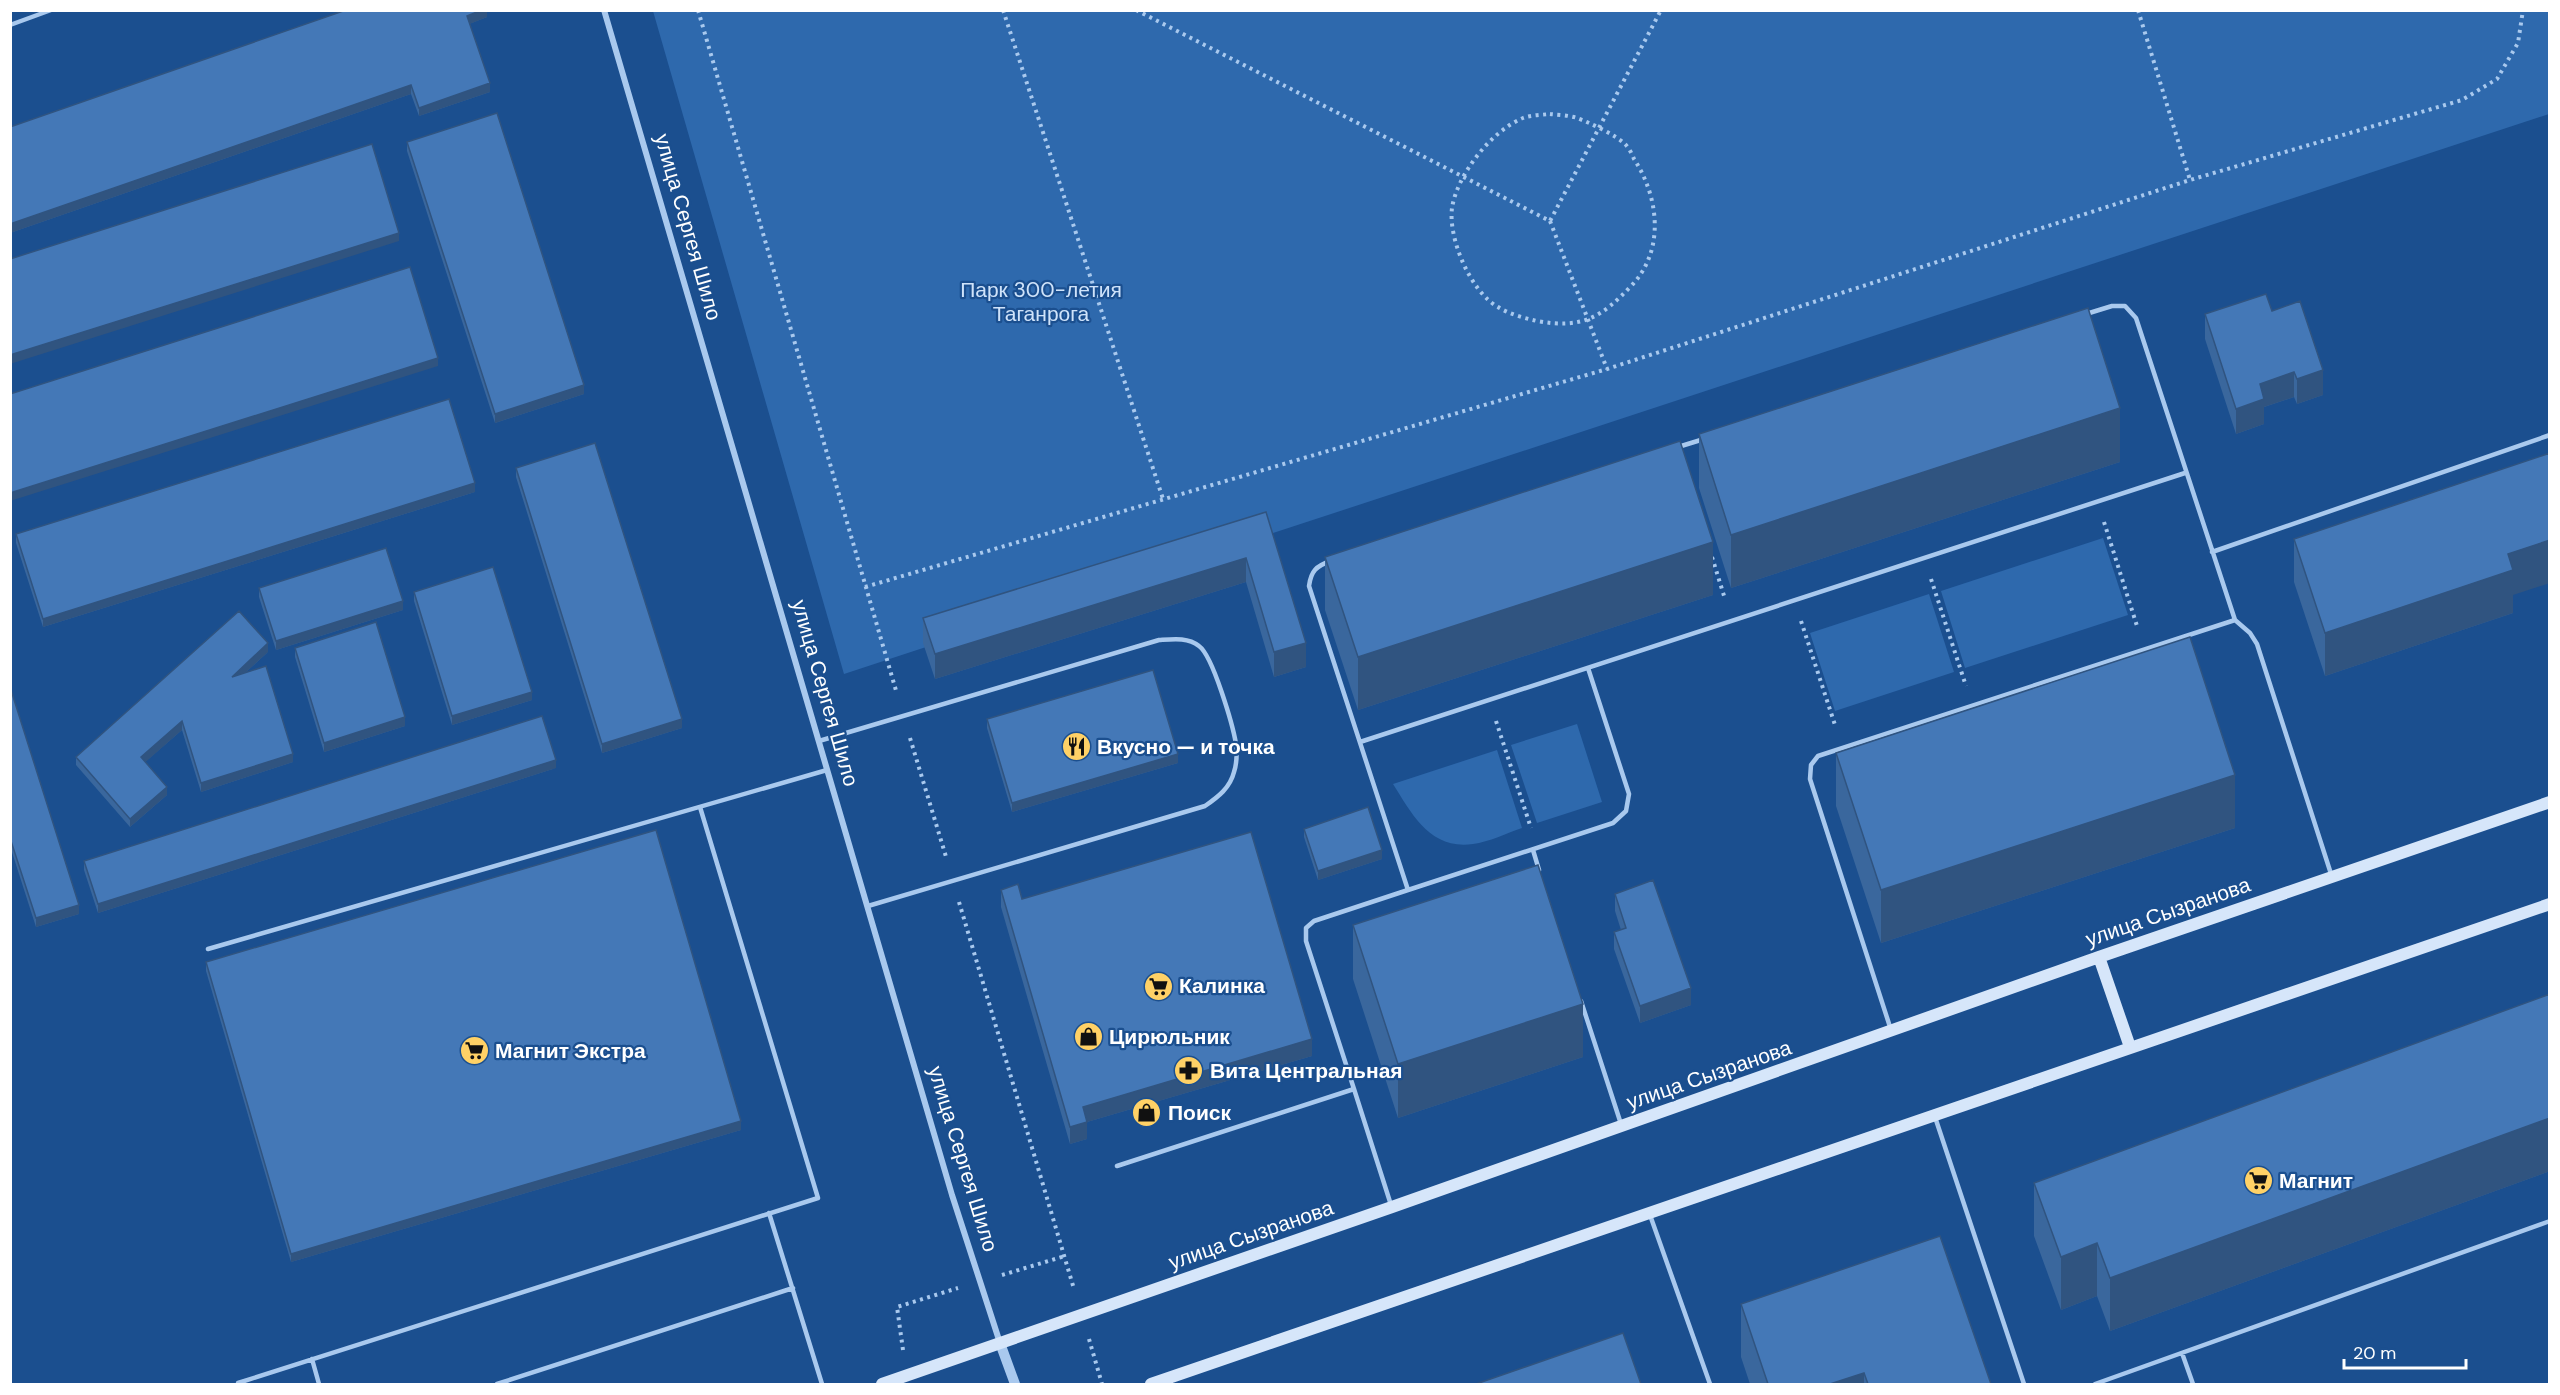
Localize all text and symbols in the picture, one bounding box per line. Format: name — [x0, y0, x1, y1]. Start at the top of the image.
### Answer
street label: улица Сергея Шило — [648, 130, 728, 324]
park label: Парк 300-летия Таганрога — [960, 276, 1122, 328]
street label: улица Сергея Шило — [785, 596, 865, 790]
restaurant icon: Вкусно — и точка — [1060, 731, 1092, 763]
place label: Вкусно — и точка — [1097, 733, 1275, 761]
street label: улица Сызранова — [2082, 871, 2254, 953]
supermarket icon: Калинка — [1142, 970, 1174, 1002]
place label: Калинка — [1179, 972, 1265, 1000]
shop icon: Цирюльник — [1072, 1021, 1104, 1053]
place label: Цирюльник — [1109, 1023, 1230, 1051]
street label: улица Сызранова — [1623, 1034, 1795, 1116]
supermarket icon: Магнит Экстра — [458, 1035, 490, 1067]
place label: Магнит Экстра — [495, 1037, 646, 1065]
pharmacy icon: Вита Центральная — [1173, 1055, 1205, 1087]
place label: Вита Центральная — [1210, 1057, 1403, 1085]
street label: улица Сергея Шило — [921, 1063, 1005, 1255]
shop icon: Поиск — [1131, 1097, 1163, 1129]
place label: Поиск — [1168, 1099, 1232, 1127]
supermarket icon: Магнит — [2242, 1165, 2274, 1197]
place label: Магнит — [2279, 1167, 2353, 1195]
street label: улица Сызранова — [1165, 1194, 1337, 1276]
scale bar — [2344, 1332, 2466, 1370]
text: 20 m — [2353, 1341, 2396, 1365]

